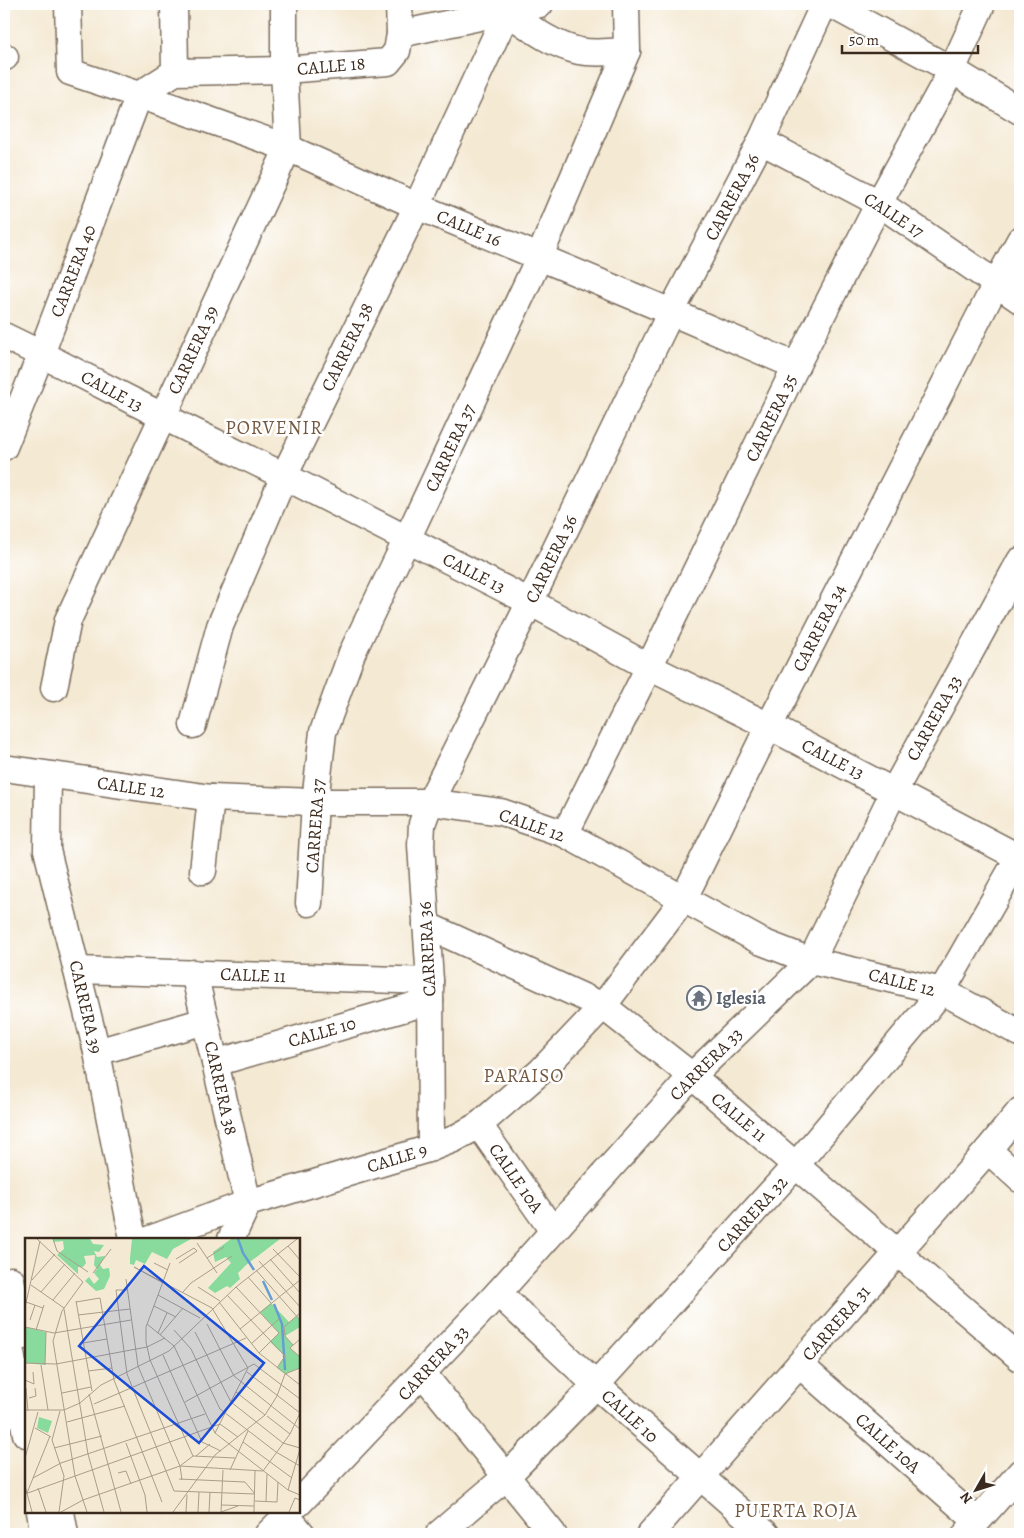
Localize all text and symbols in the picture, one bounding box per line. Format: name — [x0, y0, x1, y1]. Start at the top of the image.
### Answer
scale bar — [842, 22, 978, 54]
text: 50 m — [849, 30, 879, 50]
street label: CALLE 18 — [296, 51, 366, 81]
street label: CARRERA 36 — [699, 149, 765, 245]
street label: CALLE 17 — [859, 187, 929, 244]
street label: CALLE 16 — [433, 204, 505, 252]
street label: CARRERA 40 — [44, 221, 102, 321]
street label: CARRERA 38 — [315, 299, 379, 395]
street label: CARRERA 39 — [162, 302, 224, 398]
street label: CALLE 13 — [77, 365, 147, 417]
street label: CARRERA 35 — [739, 370, 803, 466]
street label: CARRERA 37 — [419, 400, 481, 496]
district label: PORVENIR — [225, 415, 323, 441]
street label: CARRERA 36 — [519, 511, 583, 607]
street label: CALLE 13 — [439, 547, 509, 599]
street label: CARRERA 34 — [787, 580, 851, 676]
street label: CARRERA 33 — [901, 671, 967, 765]
street label: CALLE 13 — [798, 733, 868, 785]
street label: CALLE 12 — [96, 770, 167, 804]
street label: CARRERA 37 — [300, 778, 330, 874]
street label: CALLE 12 — [496, 803, 569, 848]
street label: CARRERA 36 — [413, 901, 441, 997]
street label: CARRERA 39 — [64, 958, 108, 1056]
street label: CALLE 11 — [220, 962, 286, 988]
street label: CALLE 12 — [866, 962, 938, 1002]
temple icon: Iglesia — [686, 985, 712, 1011]
place label: Iglesia — [716, 986, 766, 1010]
street label: CALLE 10 — [285, 1011, 359, 1053]
street label: CARRERA 33 — [664, 1022, 748, 1106]
street label: CARRERA 38 — [199, 1039, 243, 1137]
district label: PARAISO — [484, 1063, 564, 1089]
street label: CALLE 11 — [706, 1087, 772, 1147]
street label: CALLE 9 — [364, 1138, 430, 1178]
street label: CALLE 10A — [483, 1138, 549, 1218]
street label: CARRERA 32 — [711, 1170, 793, 1258]
inset map — [25, 1238, 300, 1513]
street label: CARRERA 31 — [796, 1280, 876, 1366]
street label: CARRERA 33 — [392, 1320, 474, 1406]
street label: CALLE 10 — [596, 1384, 664, 1448]
street label: CALLE 10A — [850, 1407, 926, 1479]
north arrow — [952, 1466, 1002, 1516]
text: N — [956, 1488, 977, 1508]
district label: PUERTA ROJA — [734, 1498, 858, 1524]

